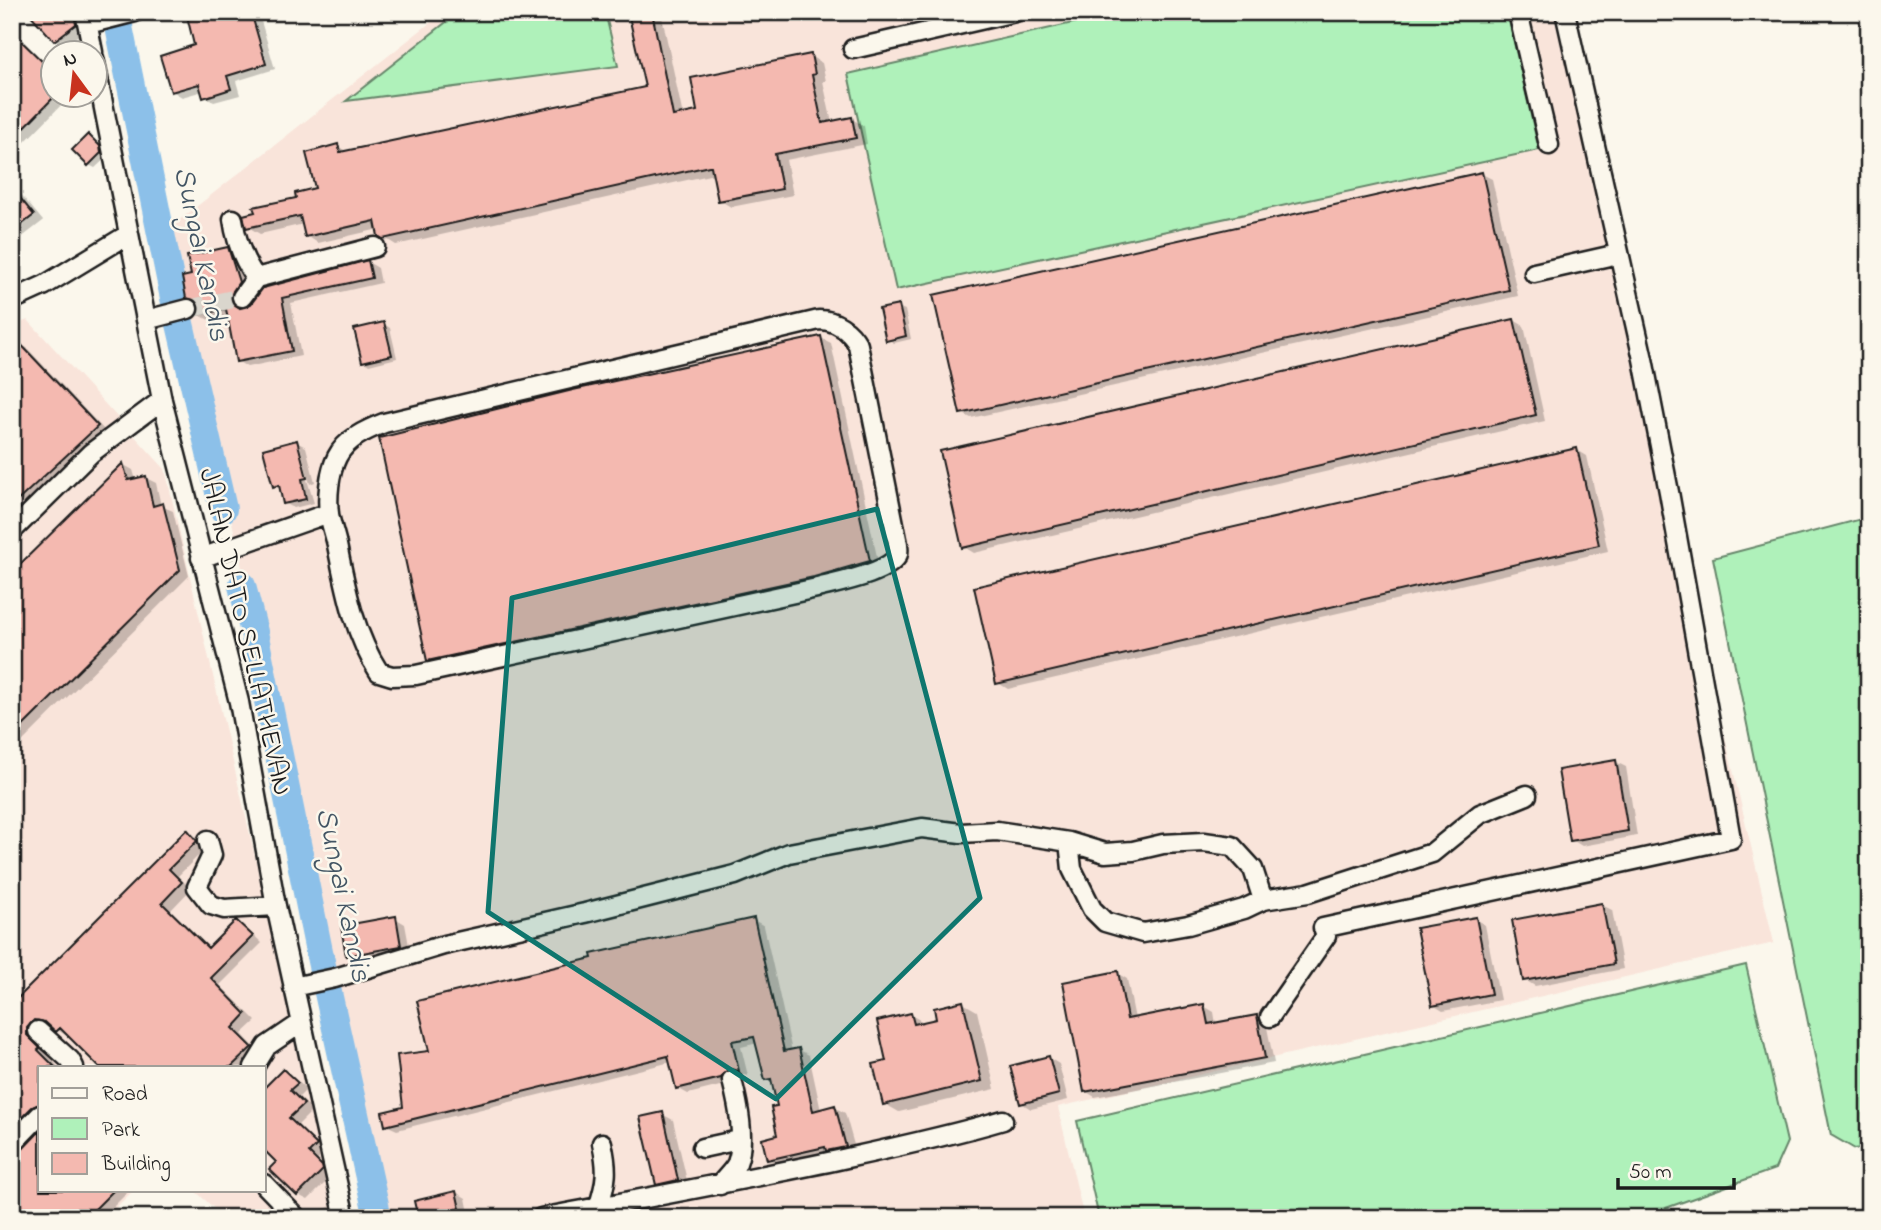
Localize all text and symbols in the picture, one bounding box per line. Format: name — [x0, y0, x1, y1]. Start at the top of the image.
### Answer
north arrow — [38, 38, 108, 108]
text: N — [61, 45, 80, 75]
water label: Sungai Kandis — [160, 163, 240, 346]
street label: JALAN DATO SELLATHEVAN — [186, 464, 302, 800]
water label: Sungai Kandis — [302, 804, 382, 987]
legend — [38, 1066, 266, 1192]
text: Road — [102, 1080, 148, 1110]
text: Park — [102, 1116, 141, 1146]
scale bar — [1618, 1146, 1734, 1190]
text: Building — [101, 1150, 171, 1182]
text: 50 m — [1629, 1158, 1672, 1188]

